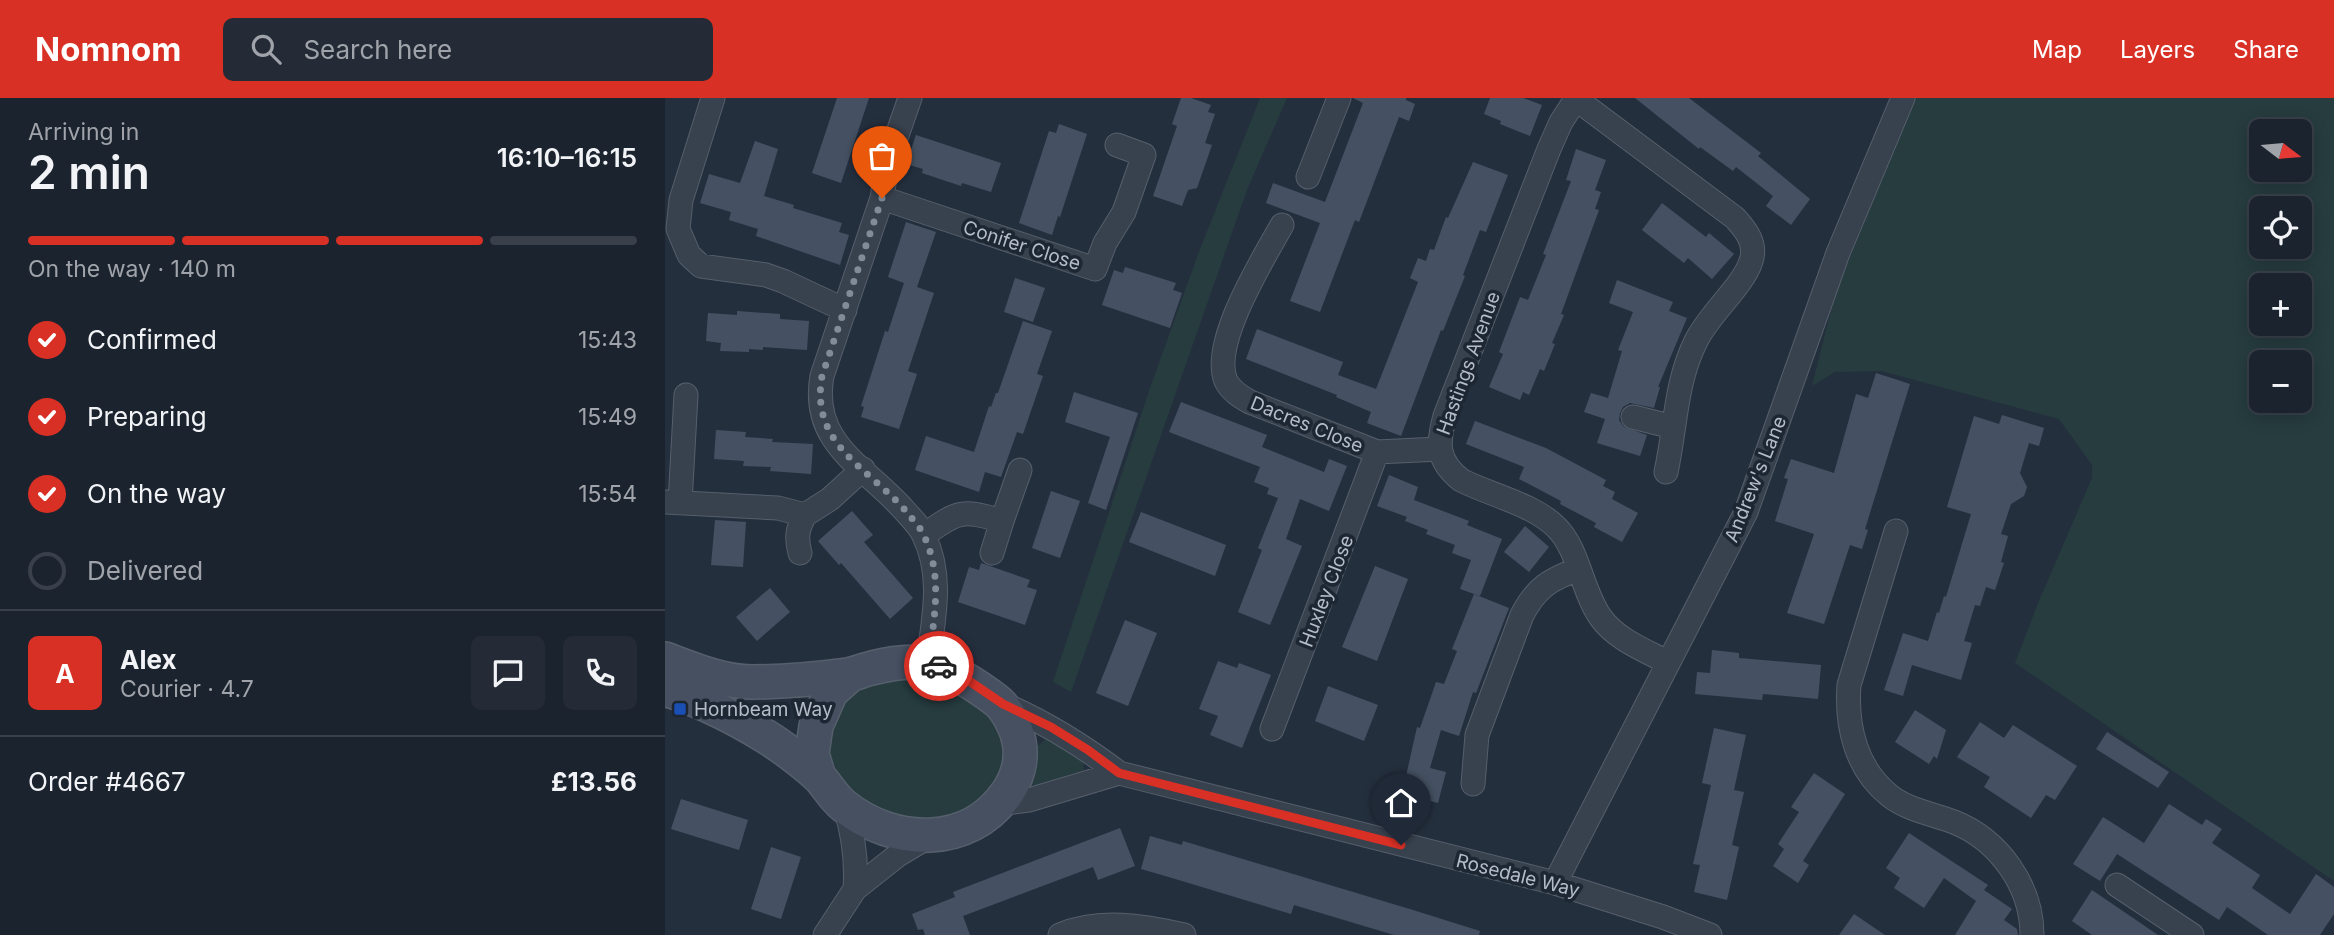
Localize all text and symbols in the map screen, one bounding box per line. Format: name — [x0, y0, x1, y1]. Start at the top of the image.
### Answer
search box — [223, 18, 713, 81]
text: Nomnom — [35, 29, 181, 69]
icon: search — [247, 30, 285, 68]
text: Search here — [303, 34, 452, 65]
text: Map — [2032, 35, 2082, 64]
text: Layers — [2120, 35, 2195, 64]
text: Share — [2233, 35, 2299, 64]
text: Arriving in — [28, 118, 139, 146]
north arrow — [2249, 119, 2312, 182]
map controls — [2249, 119, 2312, 413]
pin — [852, 126, 912, 198]
icon: bag — [863, 137, 901, 175]
text: 16:10–16:15 — [497, 142, 637, 173]
text: 2 min — [28, 144, 150, 200]
button: locate — [2249, 196, 2312, 259]
street label: Conifer Close — [960, 216, 1083, 275]
text: On the way · 140 m — [28, 255, 236, 283]
button: + — [2249, 273, 2312, 336]
street label: Hastings Avenue — [1432, 288, 1505, 438]
icon: check — [28, 321, 66, 359]
text: Confirmed — [87, 324, 217, 355]
text: 15:43 — [578, 326, 637, 354]
button: − — [2249, 350, 2312, 413]
street label: Dacres Close — [1247, 391, 1367, 458]
icon: check — [28, 398, 66, 436]
text: Preparing — [87, 401, 207, 432]
text: 15:49 — [578, 403, 637, 431]
street label: Andrew's Lane — [1720, 413, 1791, 546]
icon: check — [28, 475, 66, 513]
text: On the way — [87, 478, 226, 509]
text: 15:54 — [578, 480, 637, 508]
street label: Huxley Close — [1295, 532, 1358, 650]
text: Delivered — [87, 555, 203, 586]
courier — [904, 631, 974, 701]
button: chat — [471, 636, 545, 710]
button: phone — [563, 636, 637, 710]
text: Alex — [120, 644, 177, 675]
icon: car — [920, 647, 958, 685]
text: A — [55, 658, 75, 689]
text: Courier · 4.7 — [120, 675, 254, 703]
place label: Hornbeam Way — [694, 698, 833, 721]
marker: Hornbeam Way — [672, 701, 688, 717]
text: Order #4667 — [28, 766, 186, 797]
text: £13.56 — [551, 766, 637, 797]
pin — [1371, 773, 1431, 845]
icon: home — [1382, 784, 1420, 822]
street label: Rosedale Way — [1454, 849, 1582, 902]

